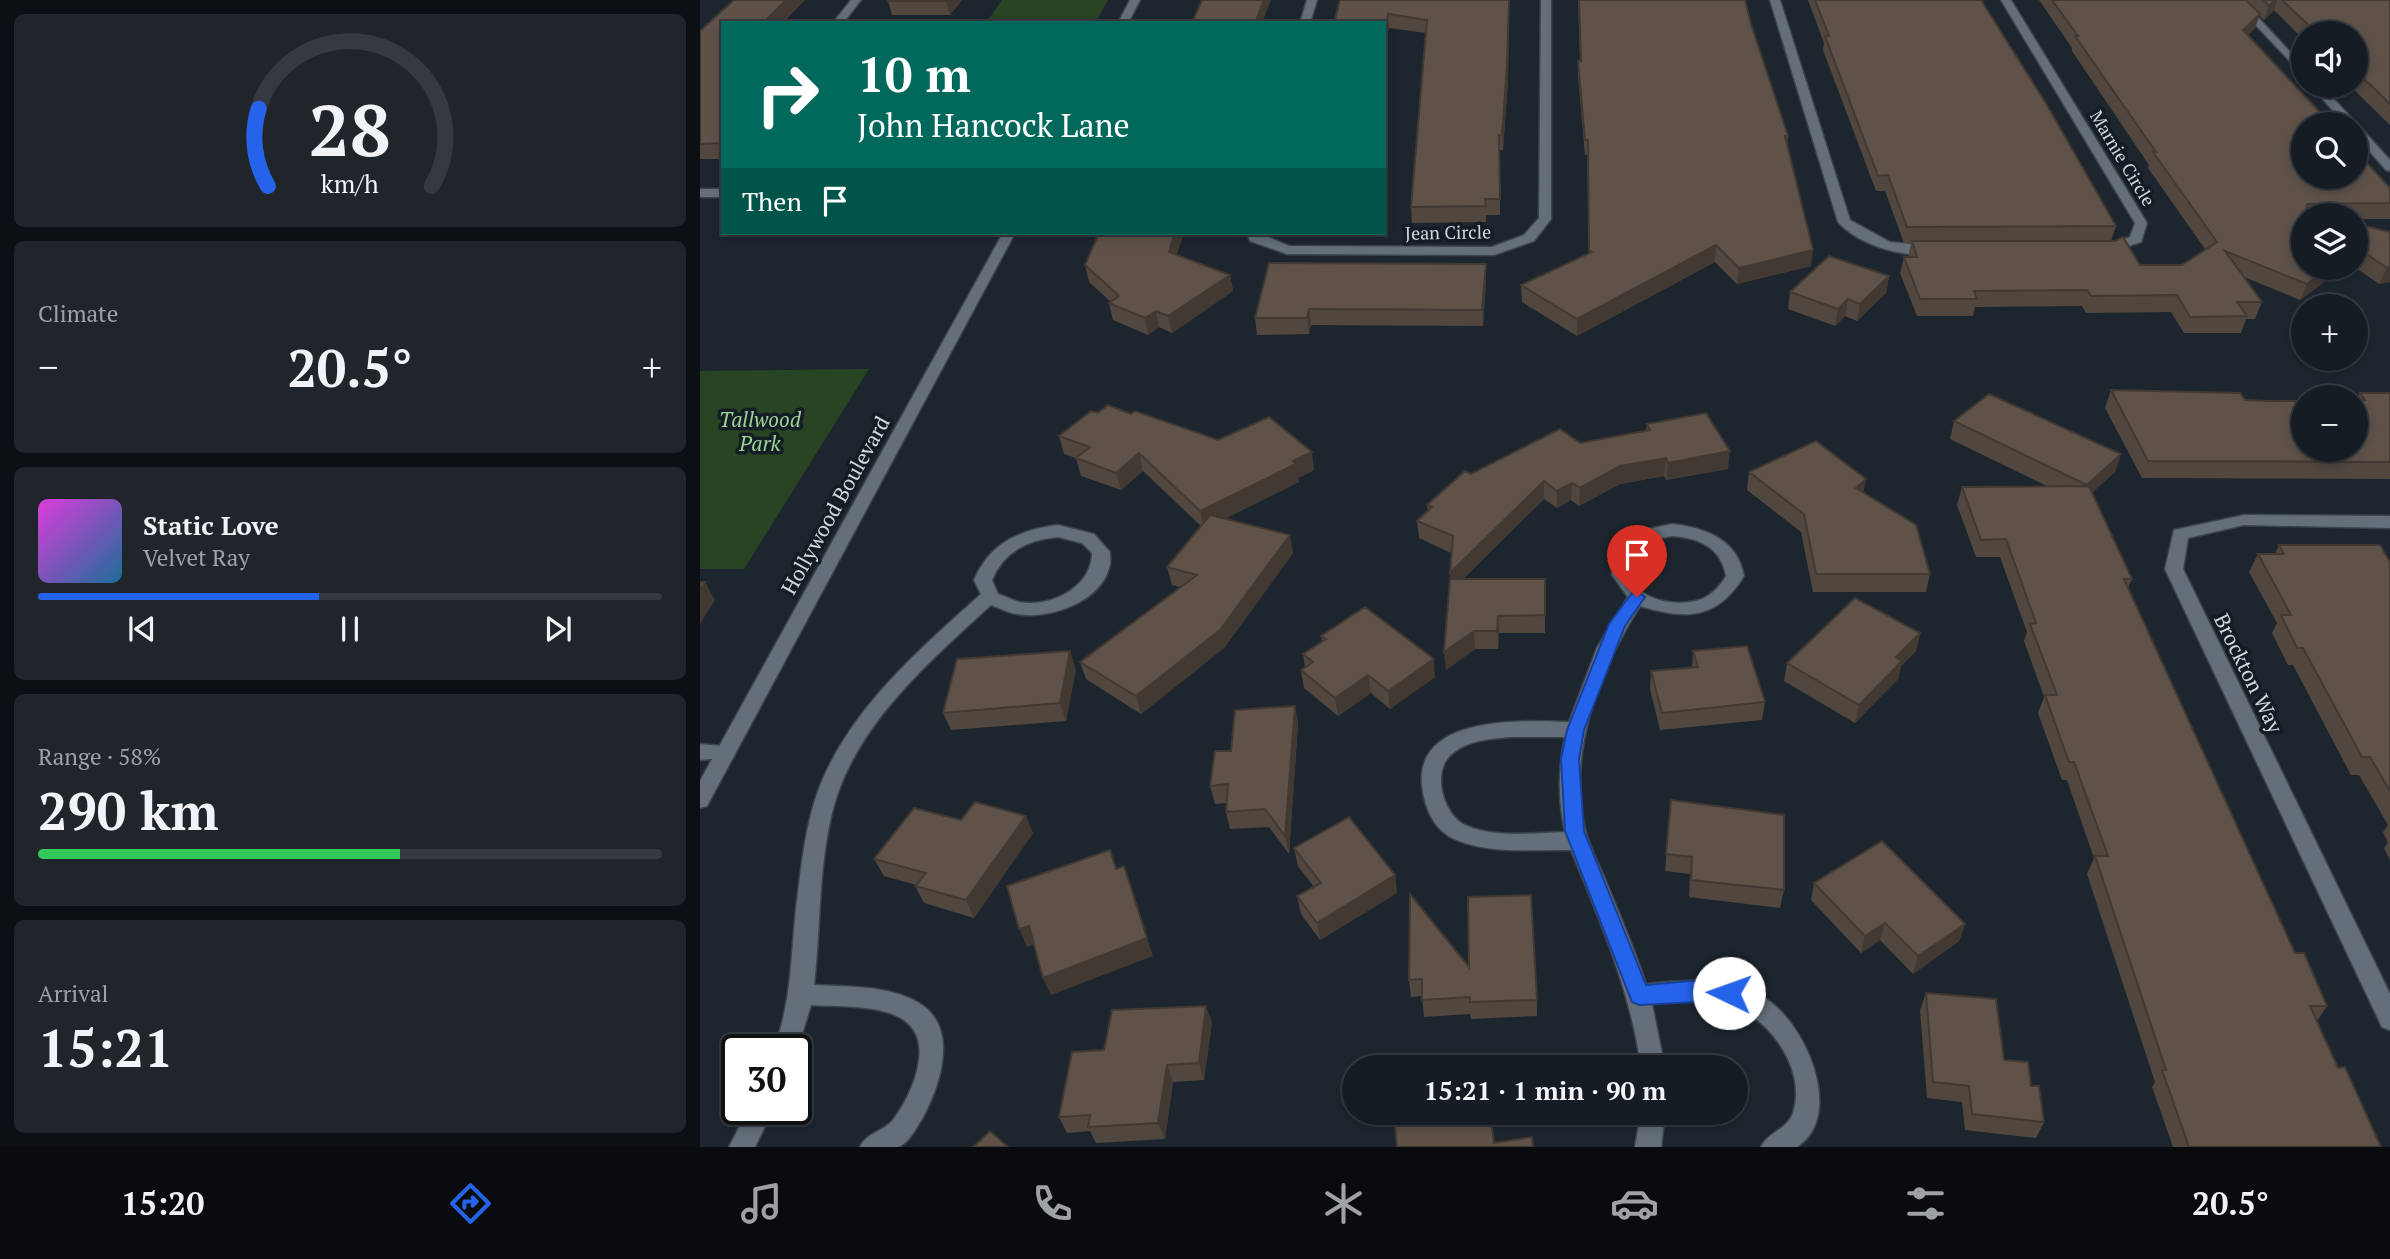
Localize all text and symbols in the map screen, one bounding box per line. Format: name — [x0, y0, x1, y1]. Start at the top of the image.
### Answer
map controls — [2291, 21, 2368, 462]
button: sound — [2291, 21, 2368, 98]
text: 10 m — [857, 41, 971, 106]
icon: right — [742, 49, 833, 140]
text: 28 — [309, 81, 391, 178]
text: John Hancock Lane — [857, 104, 1130, 146]
street label: Marnie Circle — [2085, 106, 2161, 210]
button: search — [2291, 112, 2368, 189]
text: km/h — [321, 167, 379, 200]
icon: arrive — [816, 182, 854, 220]
text: Then — [742, 184, 802, 218]
button: layers — [2291, 203, 2368, 280]
street label: Jean Circle — [1405, 219, 1491, 245]
button: + — [2291, 294, 2368, 371]
text: Climate — [38, 298, 118, 329]
text: 20.5° — [287, 333, 413, 402]
text: − — [38, 342, 58, 392]
text: + — [642, 342, 662, 392]
button: − — [2291, 385, 2368, 462]
park label: Tallwood Park — [719, 405, 802, 457]
street label: Hollywood Boulevard — [774, 411, 896, 599]
text: Static Love — [143, 508, 279, 542]
pin — [1607, 525, 1667, 597]
icon: arrive — [1618, 536, 1656, 574]
text: Velvet Ray — [143, 542, 250, 573]
street label: Brockton Way — [2208, 609, 2290, 738]
icon: previous — [123, 610, 161, 648]
icon: pause — [331, 610, 369, 648]
icon: next — [539, 610, 577, 648]
text: Range · 58% — [38, 741, 161, 772]
text: 290 km — [38, 776, 219, 845]
position arrow — [1692, 956, 1766, 1030]
text: Arrival — [38, 978, 109, 1009]
text: 15:21 — [38, 1013, 173, 1082]
speed limit sign: 30 — [721, 1034, 812, 1125]
text: 15:21 · 1 min · 90 m — [1424, 1073, 1666, 1107]
icon: directions — [446, 1179, 495, 1228]
icon: music — [737, 1179, 786, 1228]
icon: phone — [1028, 1179, 1077, 1228]
icon: climate — [1319, 1179, 1368, 1228]
icon: car — [1610, 1179, 1659, 1228]
icon: filters — [1901, 1179, 1950, 1228]
text: 15:20 — [121, 1182, 204, 1224]
text: 20.5° — [2192, 1182, 2269, 1224]

